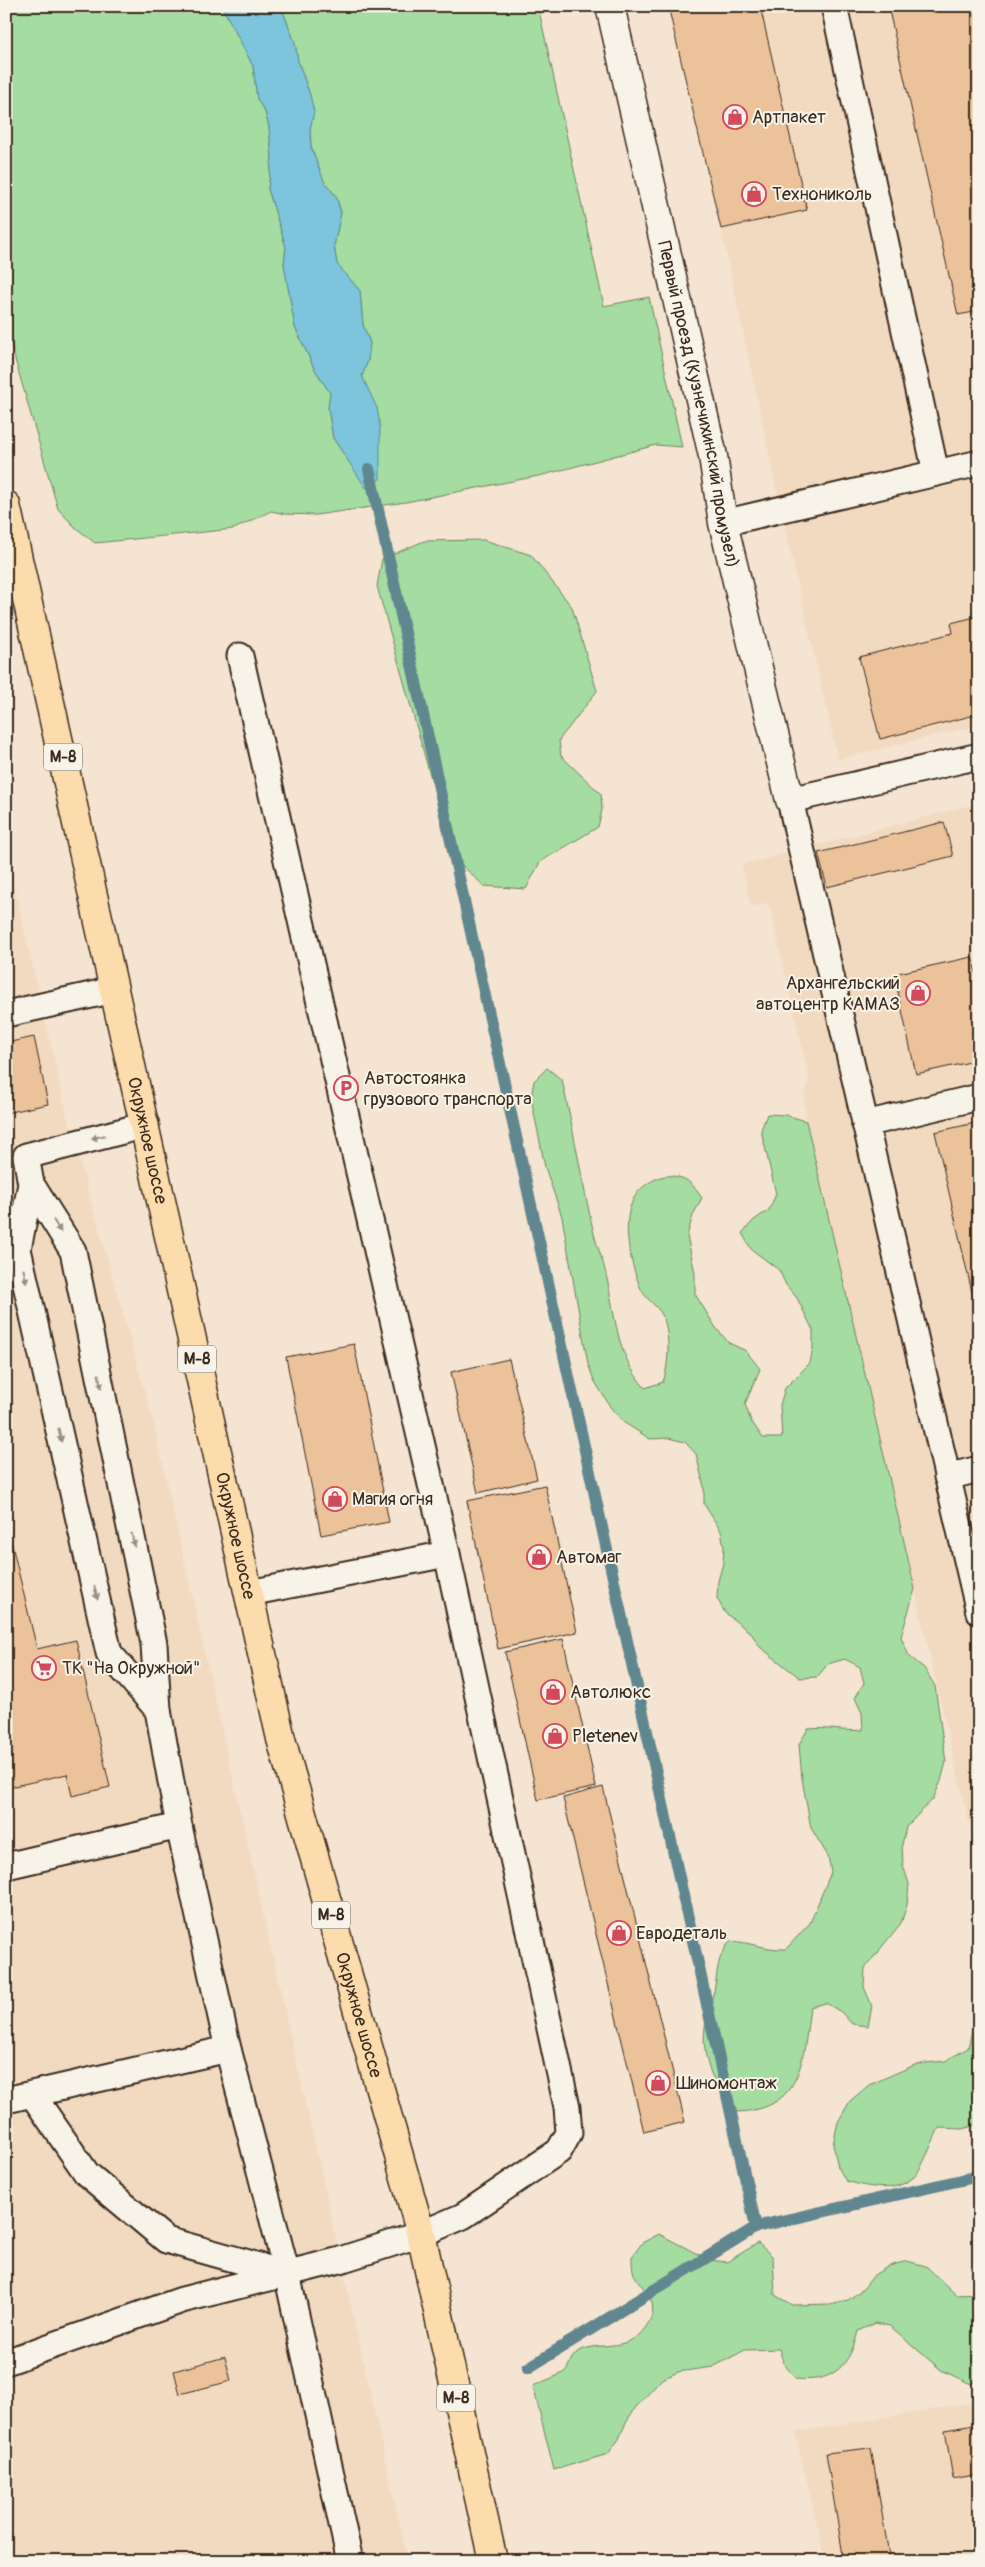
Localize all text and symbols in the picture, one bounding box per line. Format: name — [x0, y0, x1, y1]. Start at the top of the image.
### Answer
shop icon: Артпакет — [722, 104, 748, 130]
place label: Артпакет — [752, 106, 826, 129]
shop icon: Технониколь — [741, 181, 767, 207]
place label: Технониколь — [772, 183, 872, 206]
street label: Первый проезд (Кузнечихинский промузел) — [653, 239, 745, 570]
road number: М-8 — [44, 744, 82, 770]
place label: Архангельский автоцентр КАМАЗ — [756, 972, 900, 1016]
shop icon: Архангельский автоцентр КАМАЗ — [905, 980, 931, 1006]
place label: Автостоянка грузового транспорта — [364, 1067, 532, 1111]
street label: Окружное шоссе — [122, 1075, 173, 1206]
parking icon: Автостоянка грузового транспорта — [333, 1075, 359, 1101]
one-way arrow — [91, 1133, 106, 1141]
one-way arrow — [53, 1219, 62, 1232]
one-way arrow — [21, 1269, 29, 1284]
road number: М-8 — [178, 1346, 216, 1372]
one-way arrow — [96, 1373, 104, 1388]
one-way arrow — [56, 1427, 64, 1442]
street label: Окружное шоссе — [210, 1470, 261, 1602]
shop icon: Магия огня — [322, 1486, 348, 1512]
place label: Магия огня — [352, 1488, 433, 1511]
one-way arrow — [129, 1532, 137, 1548]
shop icon: Автомаг — [526, 1544, 552, 1570]
place label: Автомаг — [556, 1546, 622, 1569]
one-way arrow — [92, 1586, 100, 1601]
supermarket icon: ТК "На Окружной" — [31, 1655, 57, 1681]
place label: ТК "На Окружной" — [62, 1657, 200, 1680]
shop icon: Автолюкс — [540, 1679, 566, 1705]
place label: Автолюкс — [570, 1681, 651, 1704]
shop icon: Pletenev — [542, 1723, 568, 1749]
place label: Pletenev — [572, 1725, 638, 1748]
road number: М-8 — [312, 1902, 350, 1928]
shop icon: Евродеталь — [606, 1920, 632, 1946]
place label: Евродеталь — [636, 1922, 727, 1945]
street label: Окружное шоссе — [330, 1949, 388, 2080]
shop icon: Шиномонтаж — [645, 2070, 671, 2096]
place label: Шиномонтаж — [676, 2072, 777, 2095]
road number: М-8 — [437, 2384, 475, 2412]

